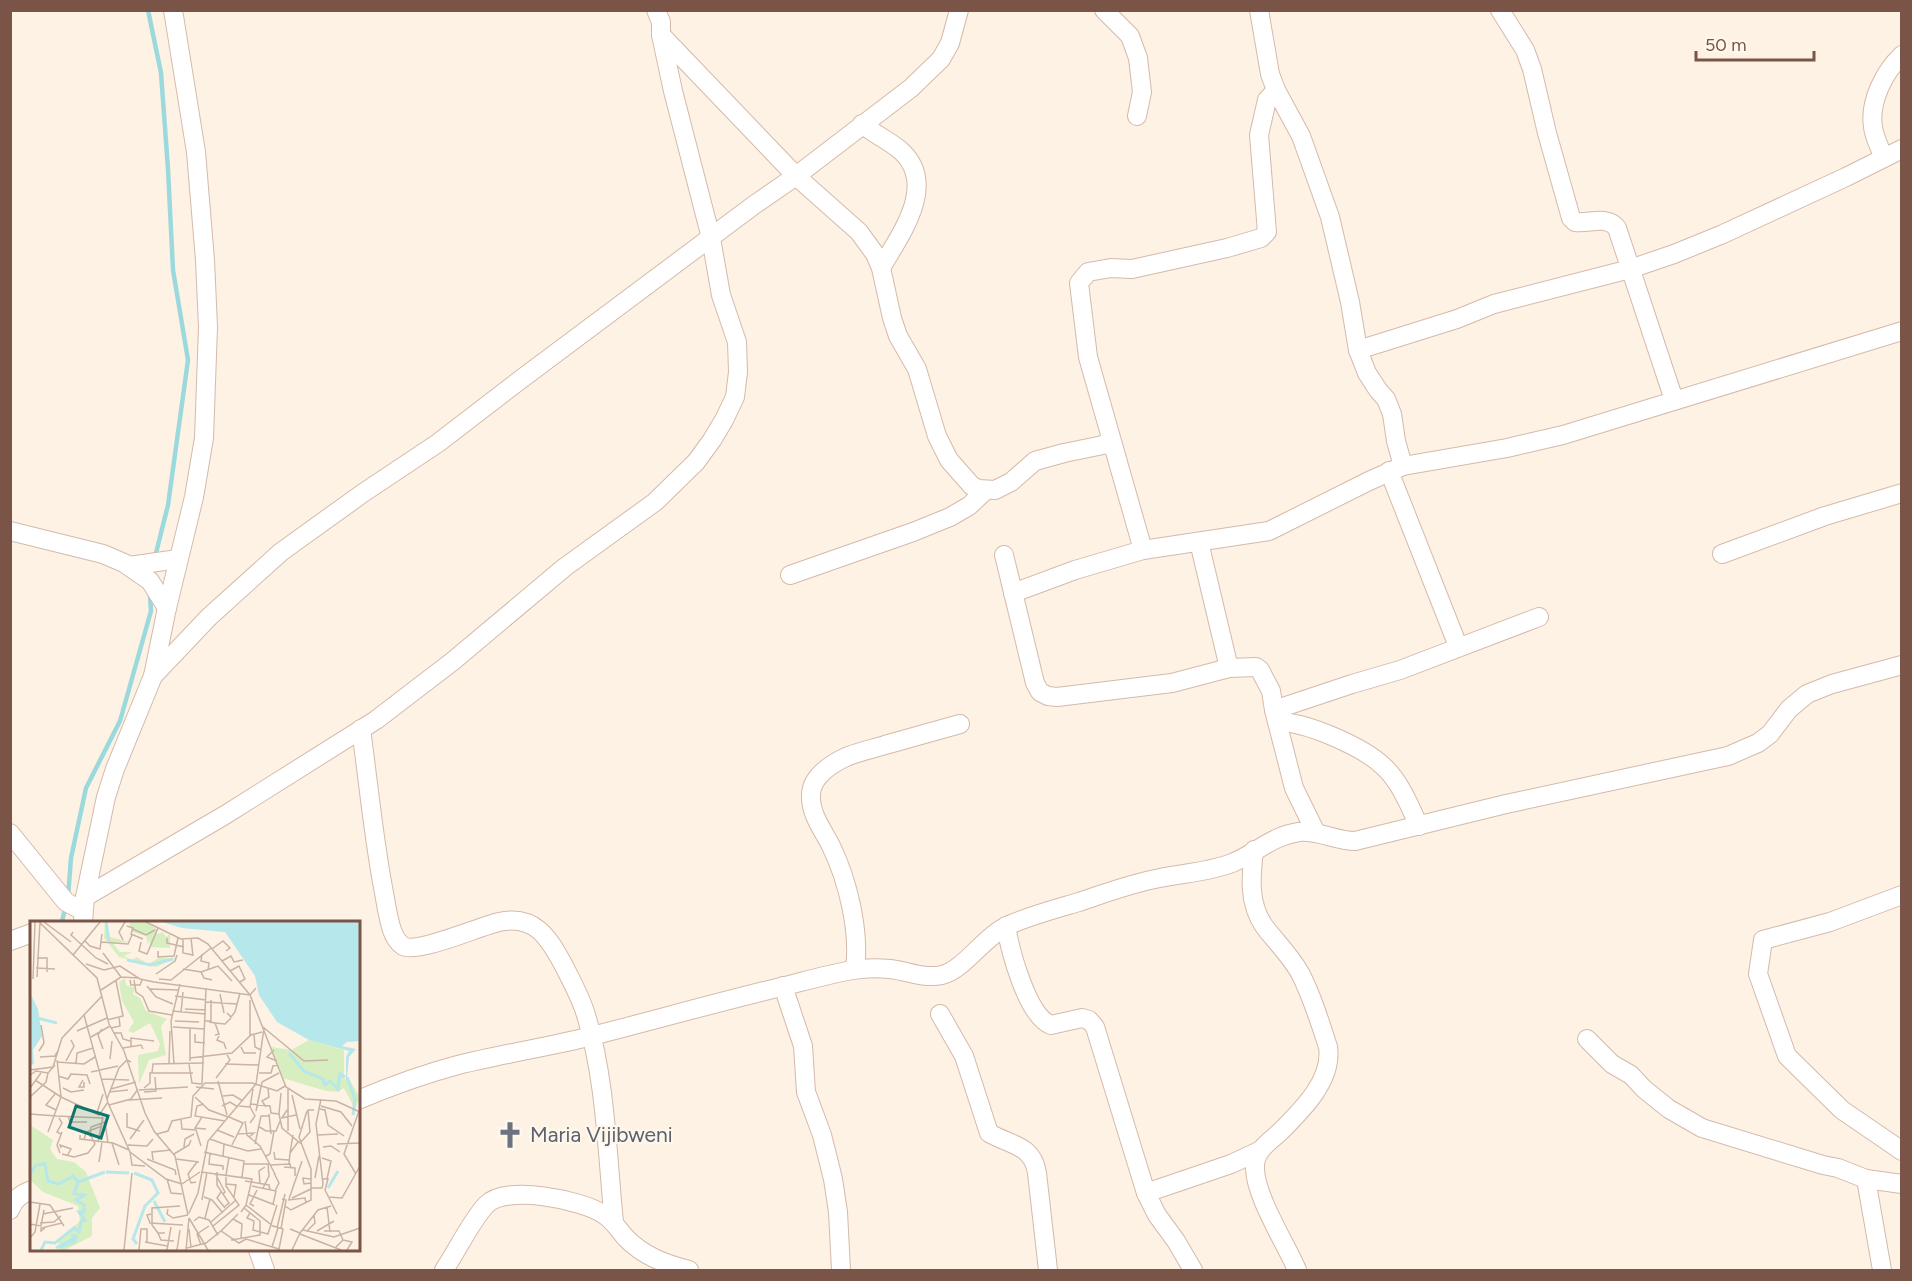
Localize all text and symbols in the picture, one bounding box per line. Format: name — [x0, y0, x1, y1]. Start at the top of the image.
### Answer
scale bar — [1696, 24, 1814, 62]
text: 50 m — [1705, 34, 1747, 56]
inset map — [30, 921, 360, 1251]
church icon: Maria Vijibweni — [495, 1120, 525, 1150]
place label: Maria Vijibweni — [530, 1122, 673, 1147]

